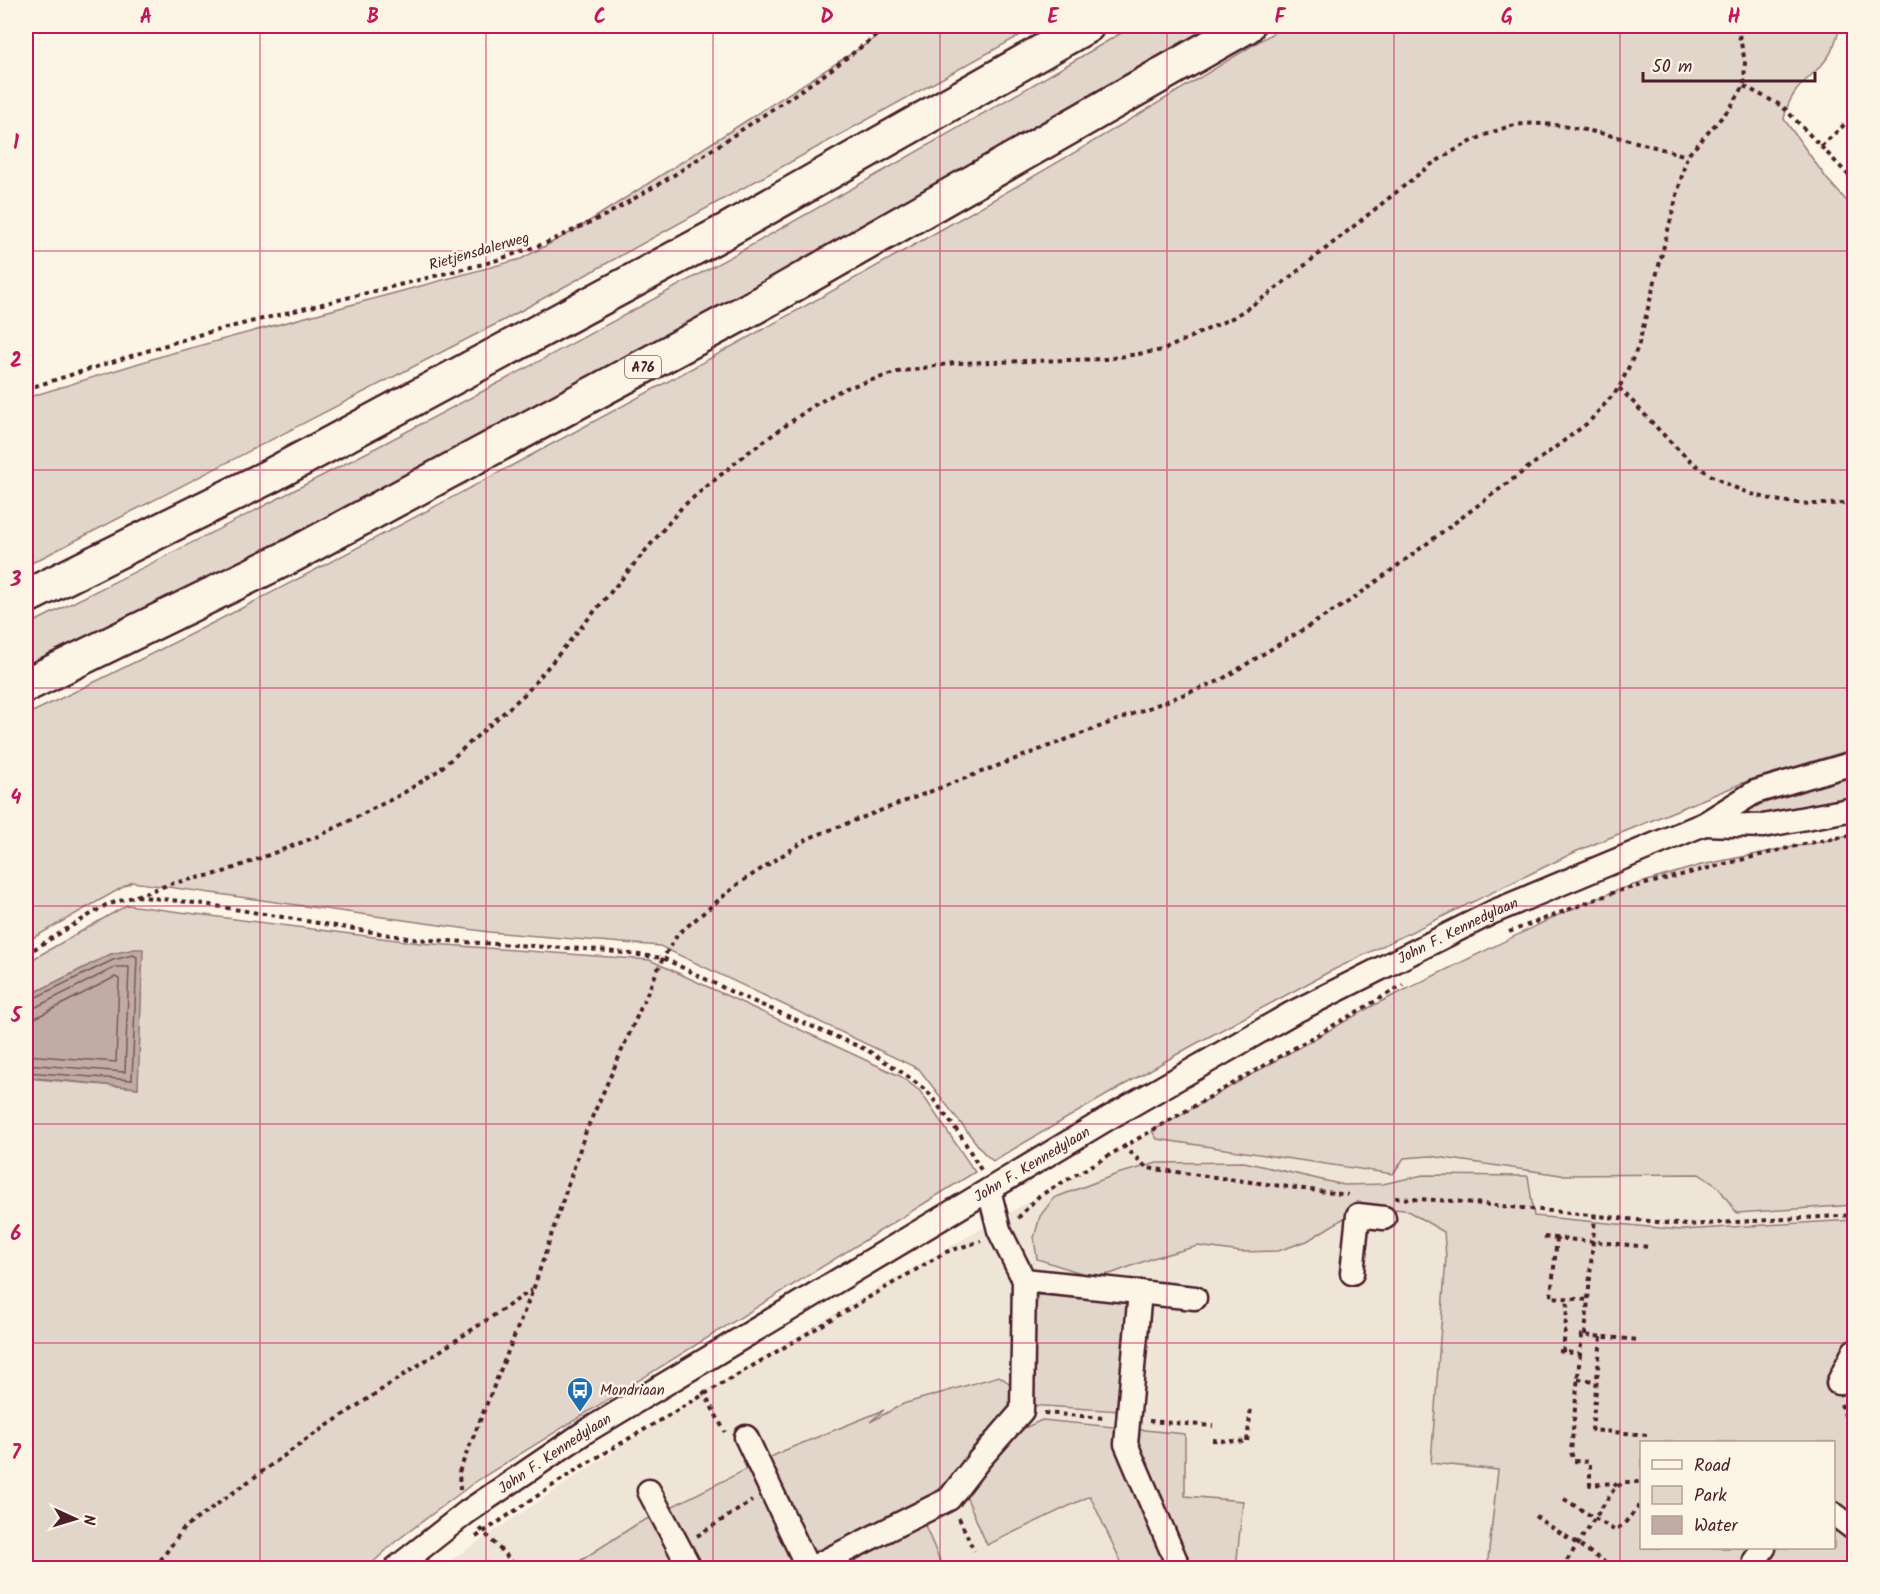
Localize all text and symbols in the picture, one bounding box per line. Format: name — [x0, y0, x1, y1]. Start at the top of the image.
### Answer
text: A — [140, 2, 152, 34]
text: B — [367, 2, 379, 34]
text: C — [594, 2, 606, 34]
text: D — [820, 2, 834, 34]
text: E — [1047, 2, 1059, 34]
text: F — [1275, 2, 1287, 34]
text: G — [1501, 2, 1513, 34]
text: H — [1727, 2, 1741, 34]
scale bar — [1643, 45, 1816, 83]
text: 50 m — [1652, 53, 1692, 82]
text: 1 — [13, 128, 19, 160]
street label: Rietjensdalerweg — [426, 226, 532, 278]
text: 2 — [10, 346, 22, 378]
road number: A76 — [625, 356, 661, 378]
text: 3 — [10, 565, 22, 597]
text: 4 — [11, 783, 22, 815]
street label: John F. Kennedylaan — [1393, 892, 1522, 971]
text: 5 — [10, 1001, 23, 1033]
street label: John F. Kennedylaan — [970, 1121, 1095, 1209]
text: 6 — [11, 1219, 22, 1251]
bus stop icon: Mondriaan — [565, 1375, 595, 1413]
place label: Mondriaan — [600, 1379, 665, 1403]
street label: John F. Kennedylaan — [494, 1408, 617, 1501]
text: 7 — [11, 1438, 21, 1470]
legend — [1640, 1441, 1835, 1549]
text: Road — [1694, 1452, 1731, 1481]
text: Park — [1694, 1482, 1727, 1511]
north arrow — [45, 1489, 105, 1549]
text: Water — [1694, 1512, 1739, 1541]
text: N — [76, 1514, 101, 1526]

